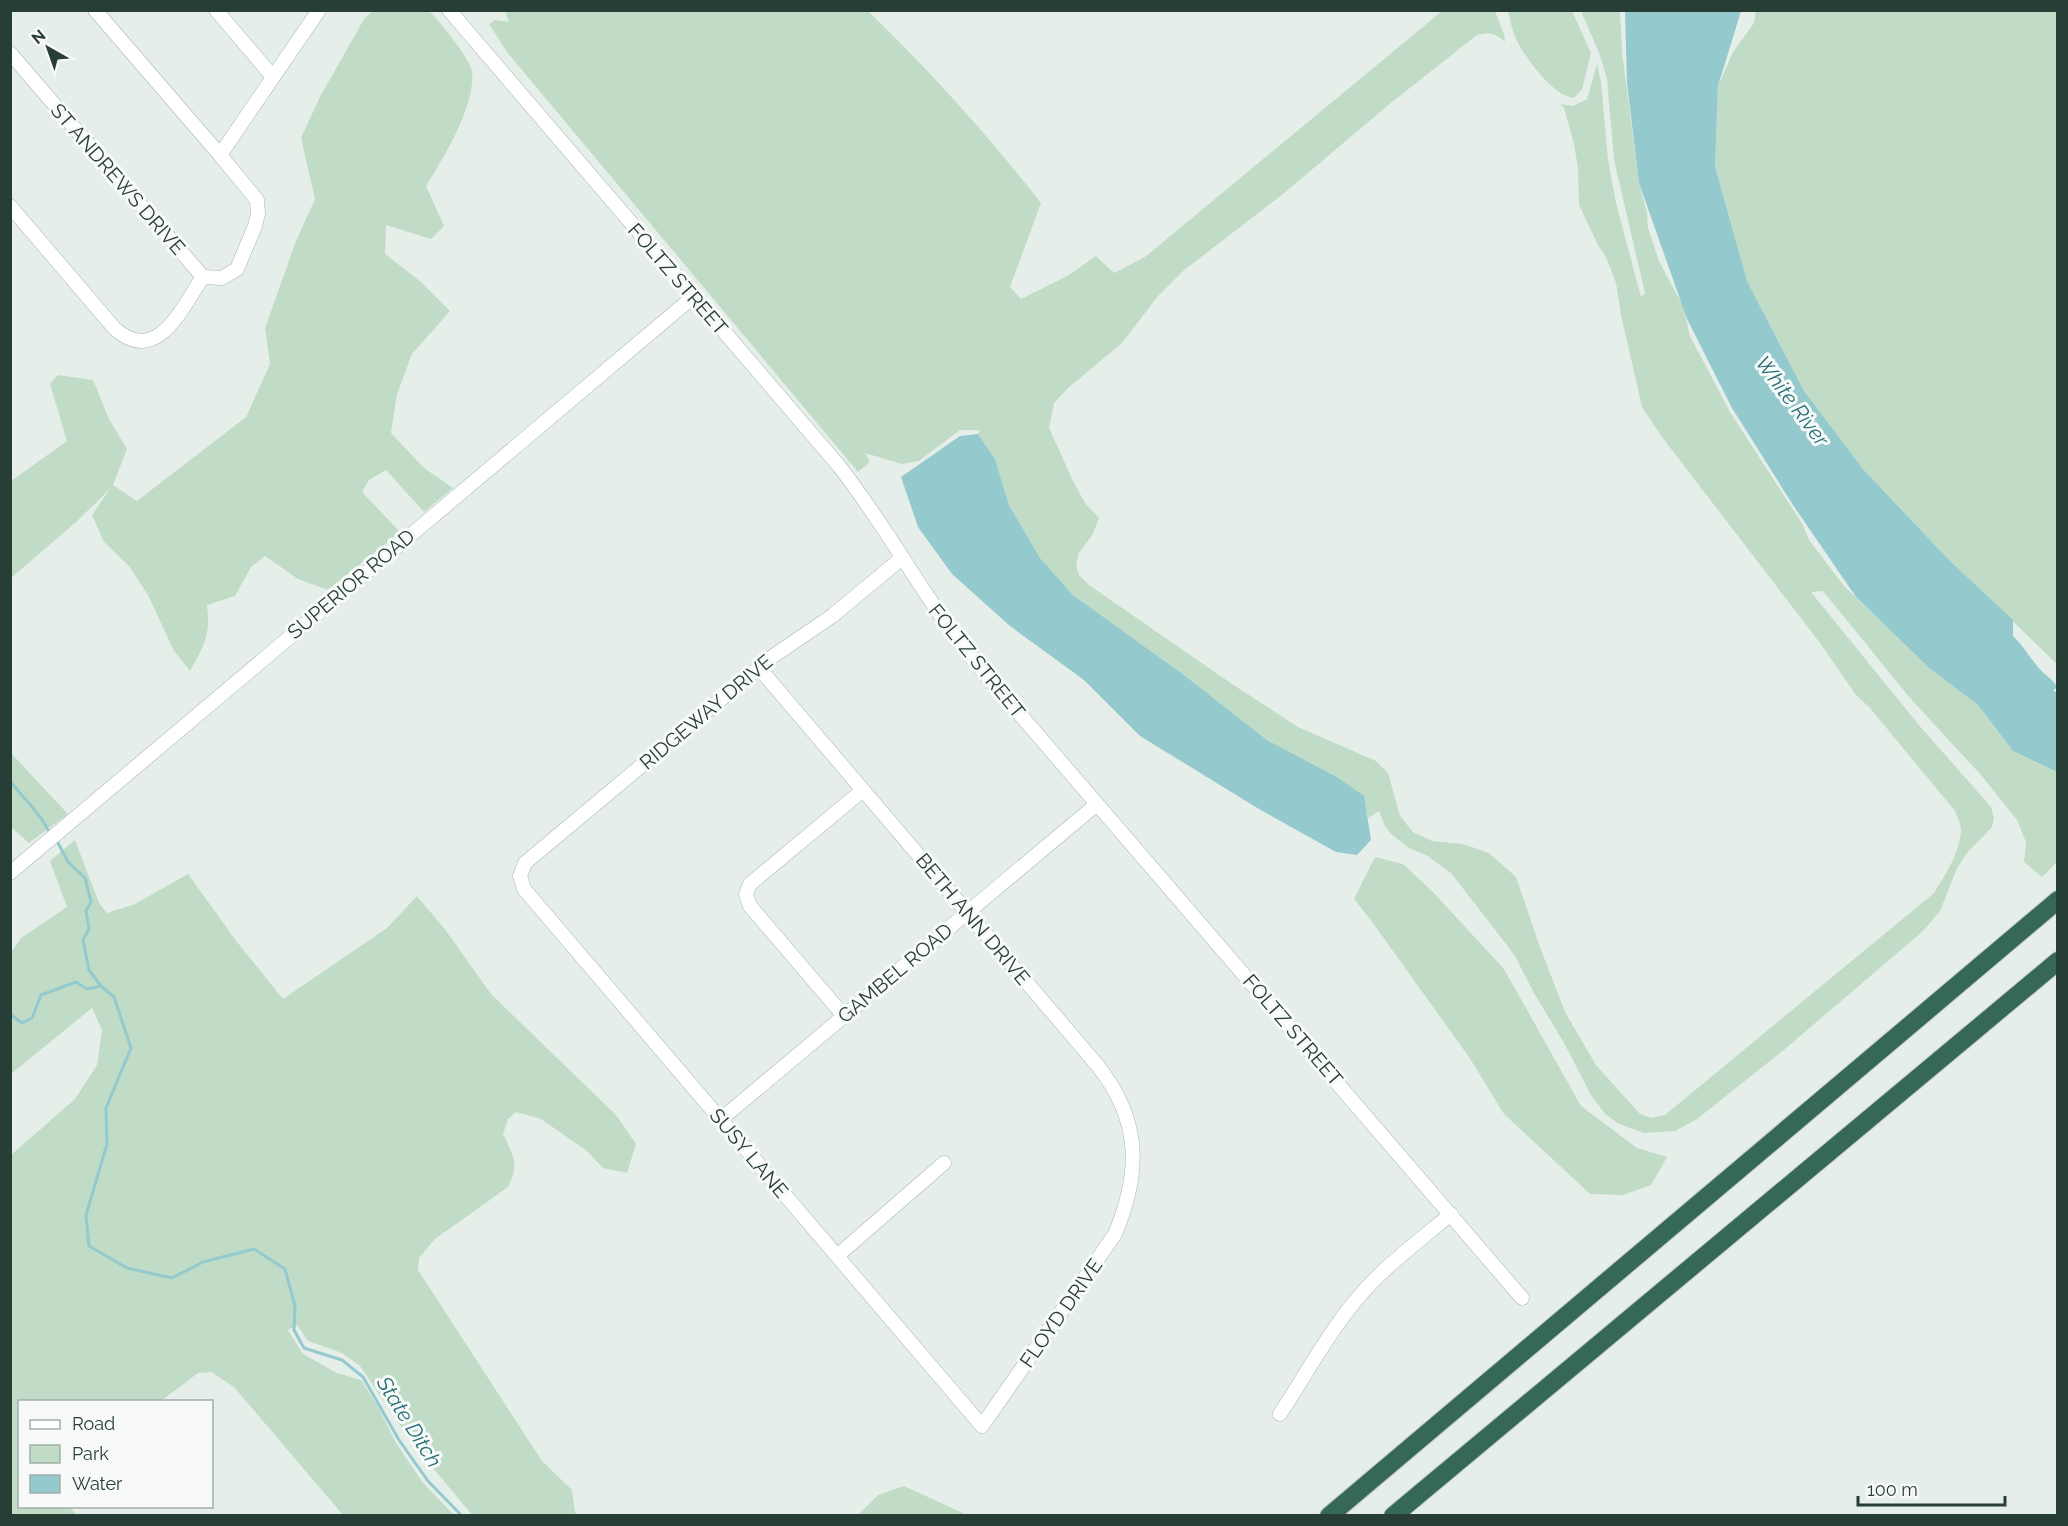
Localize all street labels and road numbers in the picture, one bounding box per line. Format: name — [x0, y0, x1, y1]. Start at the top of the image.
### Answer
street label: ST ANDREWS DRIVE — [46, 98, 190, 260]
street label: FOLTZ STREET — [623, 218, 733, 340]
street label: SUPERIOR ROAD — [283, 524, 419, 644]
street label: FOLTZ STREET — [924, 599, 1030, 723]
street label: RIDGEWAY DRIVE — [635, 649, 777, 775]
street label: BETH ANN DRIVE — [911, 848, 1035, 990]
street label: GAMBEL ROAD — [833, 918, 957, 1028]
street label: FOLTZ STREET — [1238, 969, 1348, 1091]
street label: SUSY LANE — [705, 1103, 793, 1203]
street label: FLOYD DRIVE — [1015, 1254, 1107, 1372]

